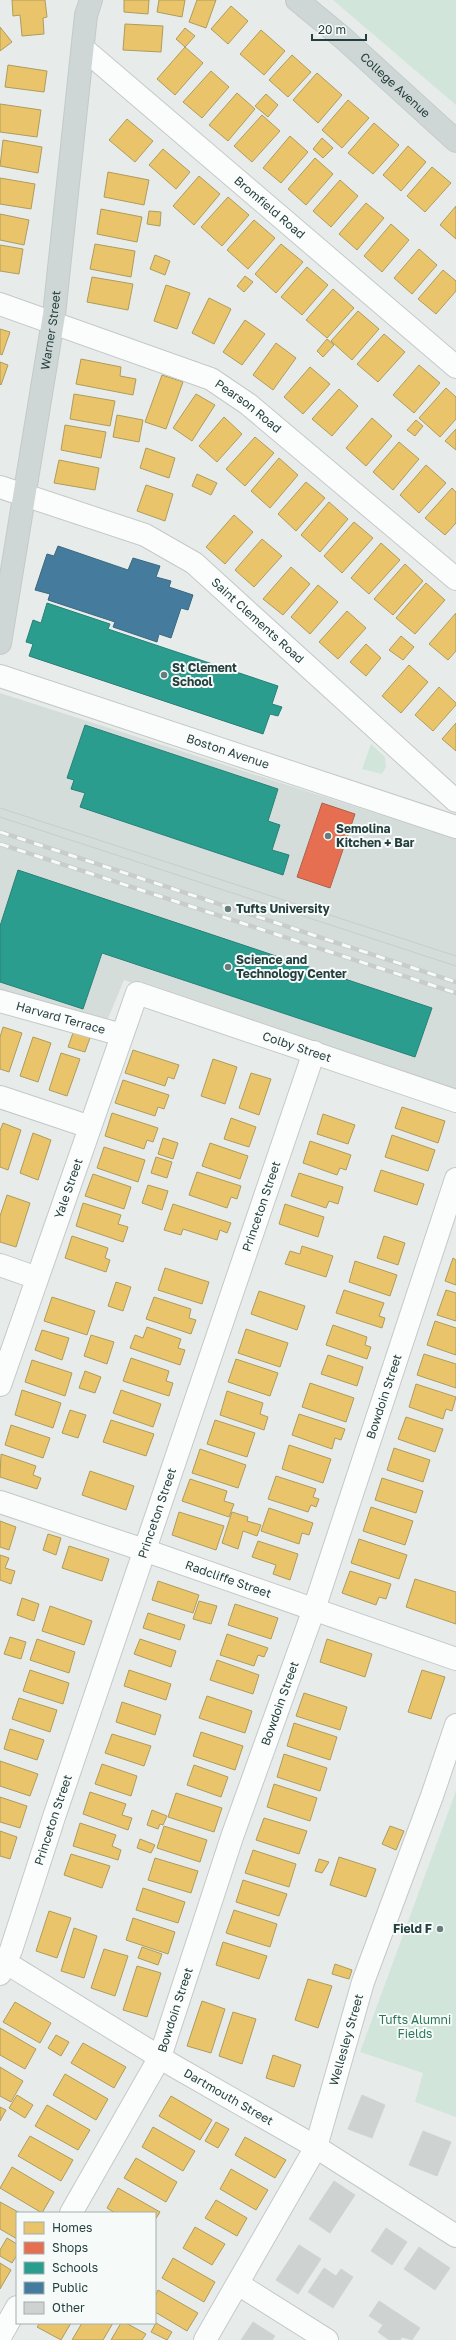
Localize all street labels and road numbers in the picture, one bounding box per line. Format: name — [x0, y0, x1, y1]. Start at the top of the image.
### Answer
street label: College Avenue — [357, 49, 434, 121]
street label: Bromfield Road — [231, 173, 308, 242]
street label: Warner Street — [37, 289, 64, 371]
street label: Pearson Road — [212, 376, 285, 436]
street label: Saint Clements Road — [208, 574, 307, 666]
street label: Boston Avenue — [185, 730, 271, 772]
street label: Harvard Terrace — [15, 998, 107, 1037]
street label: Colby Street — [261, 1028, 334, 1065]
street label: Yale Street — [51, 1156, 86, 1221]
street label: Princeton Street — [239, 1159, 283, 1254]
street label: Bowdoin Street — [363, 1352, 405, 1441]
street label: Princeton Street — [134, 1466, 179, 1560]
street label: Radcliffe Street — [183, 1557, 274, 1601]
street label: Bowdoin Street — [258, 1659, 302, 1747]
street label: Princeton Street — [31, 1772, 75, 1867]
street label: Bowdoin Street — [154, 1965, 196, 2054]
street label: Wellesley Street — [326, 1992, 366, 2087]
street label: Dartmouth Street — [181, 2065, 276, 2128]

